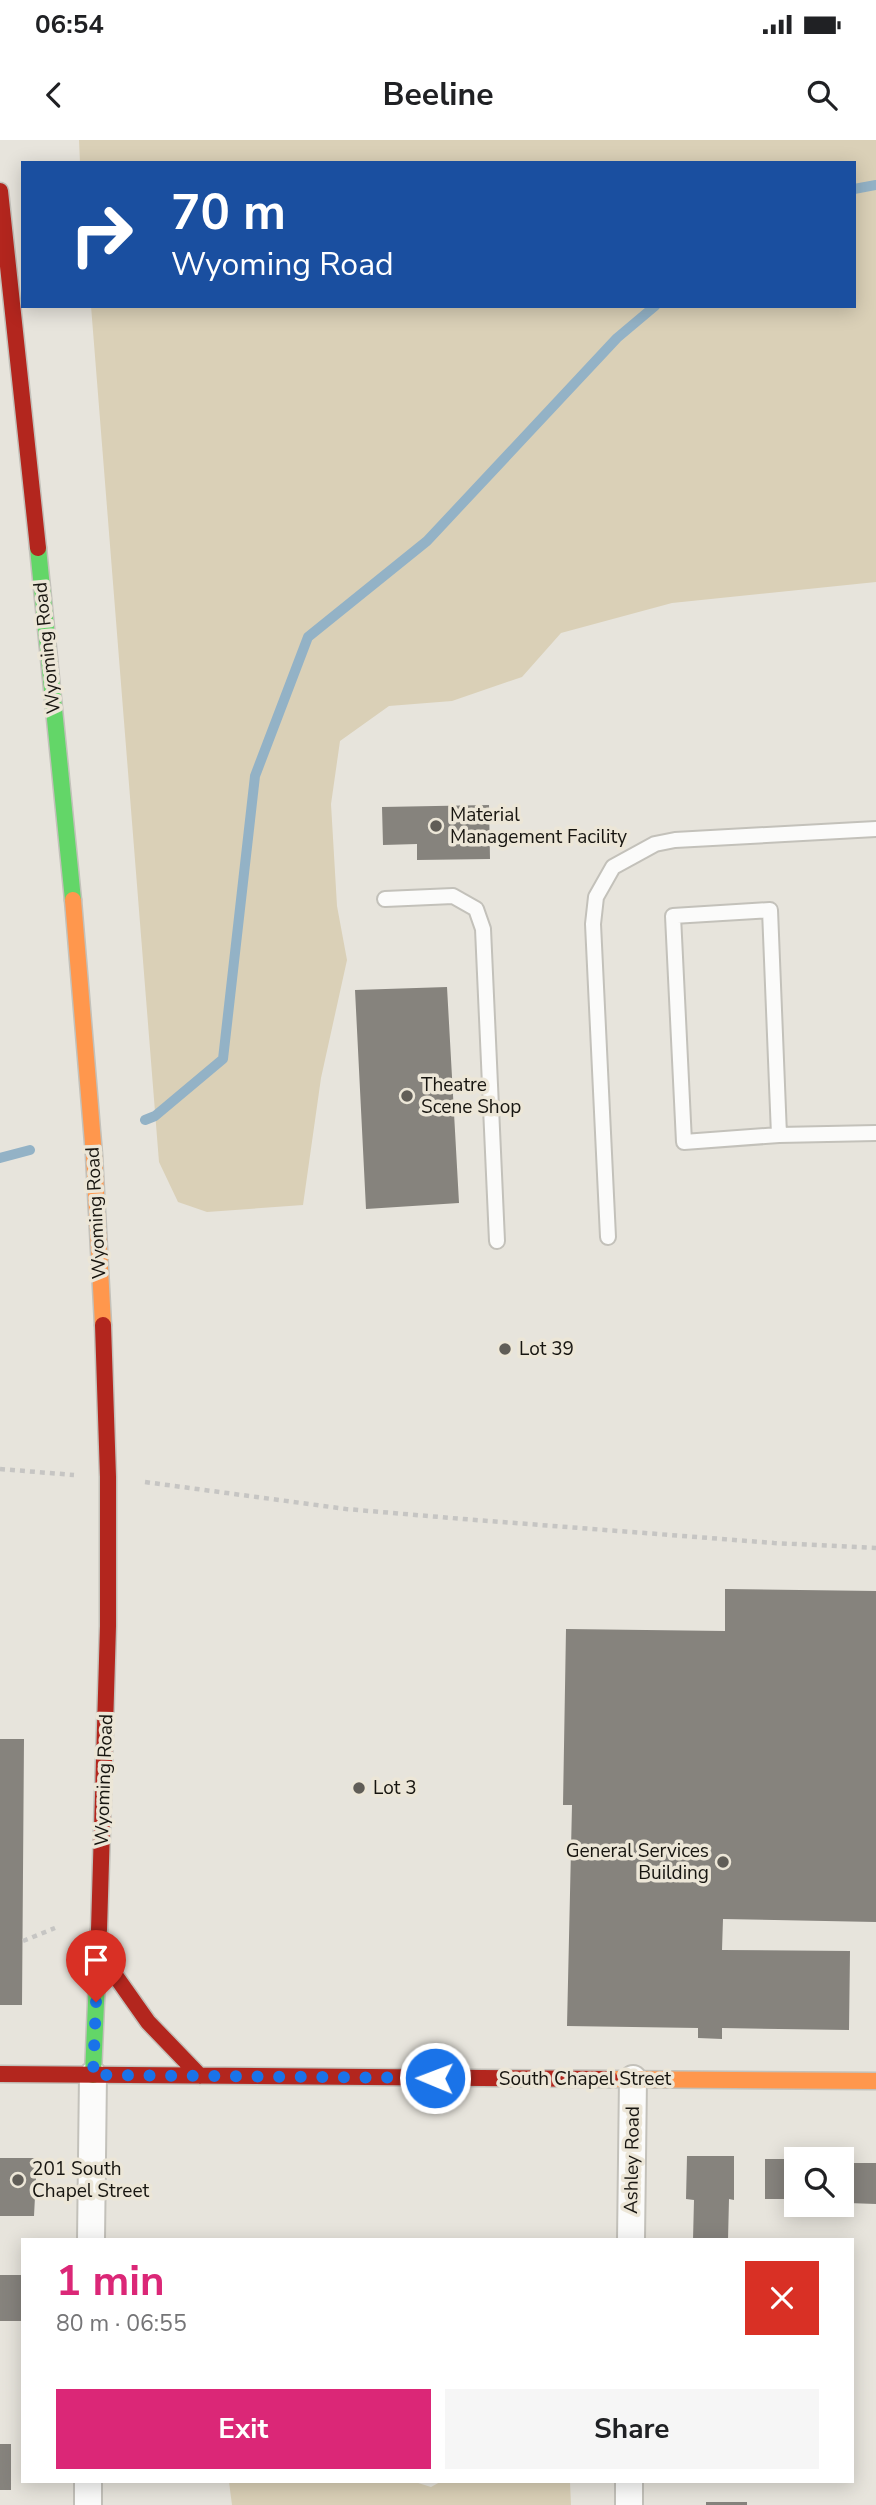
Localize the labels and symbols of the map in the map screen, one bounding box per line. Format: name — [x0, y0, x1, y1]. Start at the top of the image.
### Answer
street label: Wyoming Road — [27, 581, 67, 715]
place label: Material Management Facility — [450, 802, 627, 850]
marker: Material Management Facility — [428, 818, 444, 834]
place label: Theatre Scene Shop — [421, 1072, 521, 1120]
marker: Theatre Scene Shop — [399, 1088, 415, 1104]
street label: Wyoming Road — [80, 1146, 112, 1280]
place label: Lot 39 — [519, 1336, 574, 1362]
marker: Lot 39 — [497, 1341, 513, 1357]
street label: Wyoming Road — [89, 1713, 119, 1847]
place label: Lot 3 — [373, 1775, 417, 1801]
marker: Lot 3 — [351, 1780, 367, 1796]
place label: General Services Building — [566, 1838, 709, 1886]
marker: General Services Building — [715, 1854, 731, 1870]
pin — [66, 1930, 126, 2002]
position arrow — [398, 2041, 472, 2115]
street label: South Chapel Street — [499, 2066, 672, 2092]
street label: Ashley Road — [618, 2106, 646, 2214]
place label: 201 South Chapel Street — [32, 2156, 150, 2204]
marker: 201 South Chapel Street — [10, 2172, 26, 2188]

